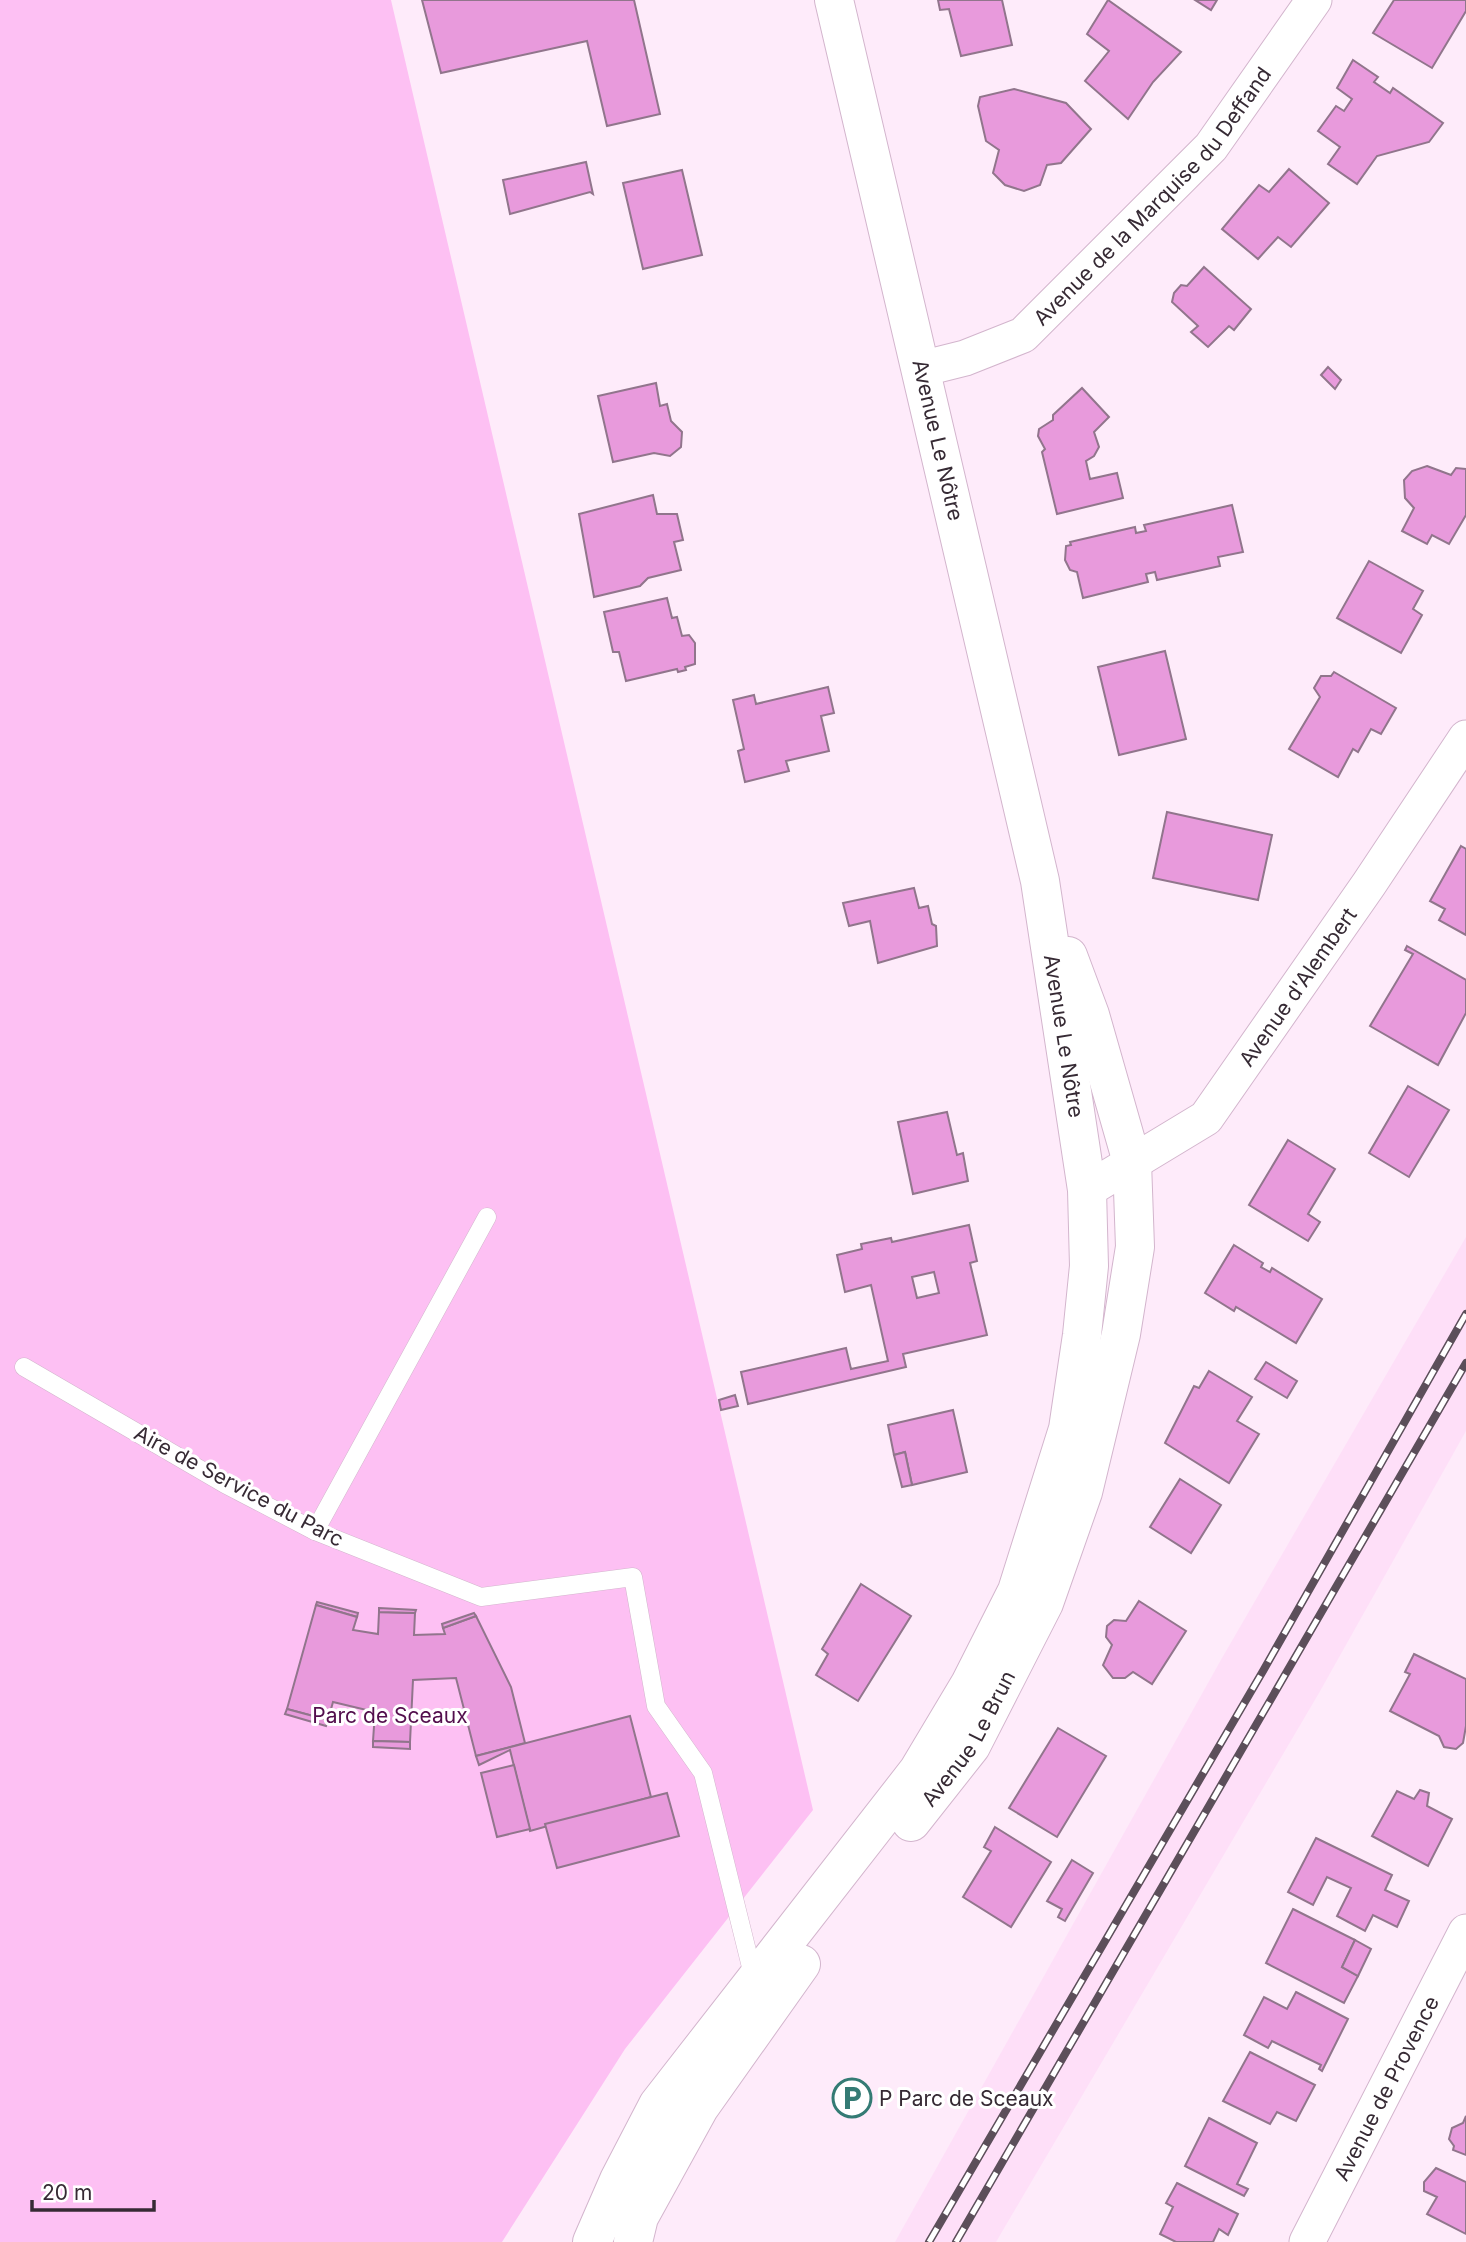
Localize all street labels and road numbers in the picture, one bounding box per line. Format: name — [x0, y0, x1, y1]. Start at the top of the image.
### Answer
street label: Avenue de la Marquise du Deffand — [1028, 62, 1276, 330]
street label: Avenue Le Nôtre — [907, 357, 969, 523]
street label: Avenue d'Alembert — [1234, 903, 1361, 1071]
street label: Avenue Le Nôtre — [1039, 953, 1089, 1119]
street label: Aire de Service du Parc — [130, 1420, 348, 1552]
street label: Avenue Le Brun — [916, 1666, 1020, 1811]
street label: Avenue de Provence — [1328, 1991, 1444, 2185]

